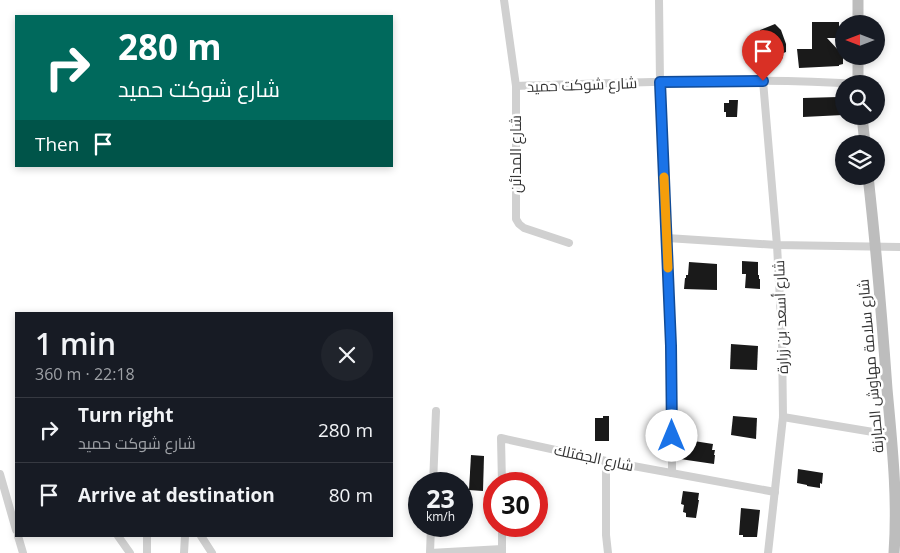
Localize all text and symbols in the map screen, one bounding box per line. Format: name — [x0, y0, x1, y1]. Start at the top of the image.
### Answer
north arrow — [835, 15, 885, 65]
map controls — [835, 15, 885, 185]
text: 280 m — [118, 23, 222, 70]
pin — [742, 30, 784, 81]
icon: right — [35, 35, 100, 100]
icon: arrive — [749, 37, 777, 65]
street label: شارع شوكت حميد — [526, 72, 638, 98]
text: شارع شوكت حميد — [118, 73, 280, 103]
button: search — [835, 75, 885, 125]
street label: شارع المدائن — [505, 115, 527, 193]
icon: arrive — [89, 130, 117, 158]
text: Then — [35, 131, 79, 157]
button: layers — [835, 135, 885, 185]
street label: شارع أسعد بن زرارة — [768, 260, 794, 374]
street label: شارع سلامة مهاوش الحبارنة — [852, 278, 890, 454]
text: 1 min — [35, 323, 116, 364]
button: close — [321, 329, 373, 381]
text: 360 m · 22:18 — [35, 363, 135, 385]
text: Turn right — [78, 402, 173, 428]
position arrow — [645, 409, 697, 461]
icon: right — [35, 416, 63, 444]
text: 280 m — [318, 417, 373, 443]
text: شارع شوكت حميد — [78, 432, 196, 454]
street label: شارع الجفتلك — [552, 439, 636, 477]
speed limit sign: 30 — [483, 472, 548, 537]
icon: arrive — [35, 481, 63, 509]
text: 23 — [426, 481, 455, 515]
text: Arrive at destination — [78, 482, 275, 508]
text: 80 m — [329, 482, 373, 508]
text: km/h — [426, 508, 455, 525]

